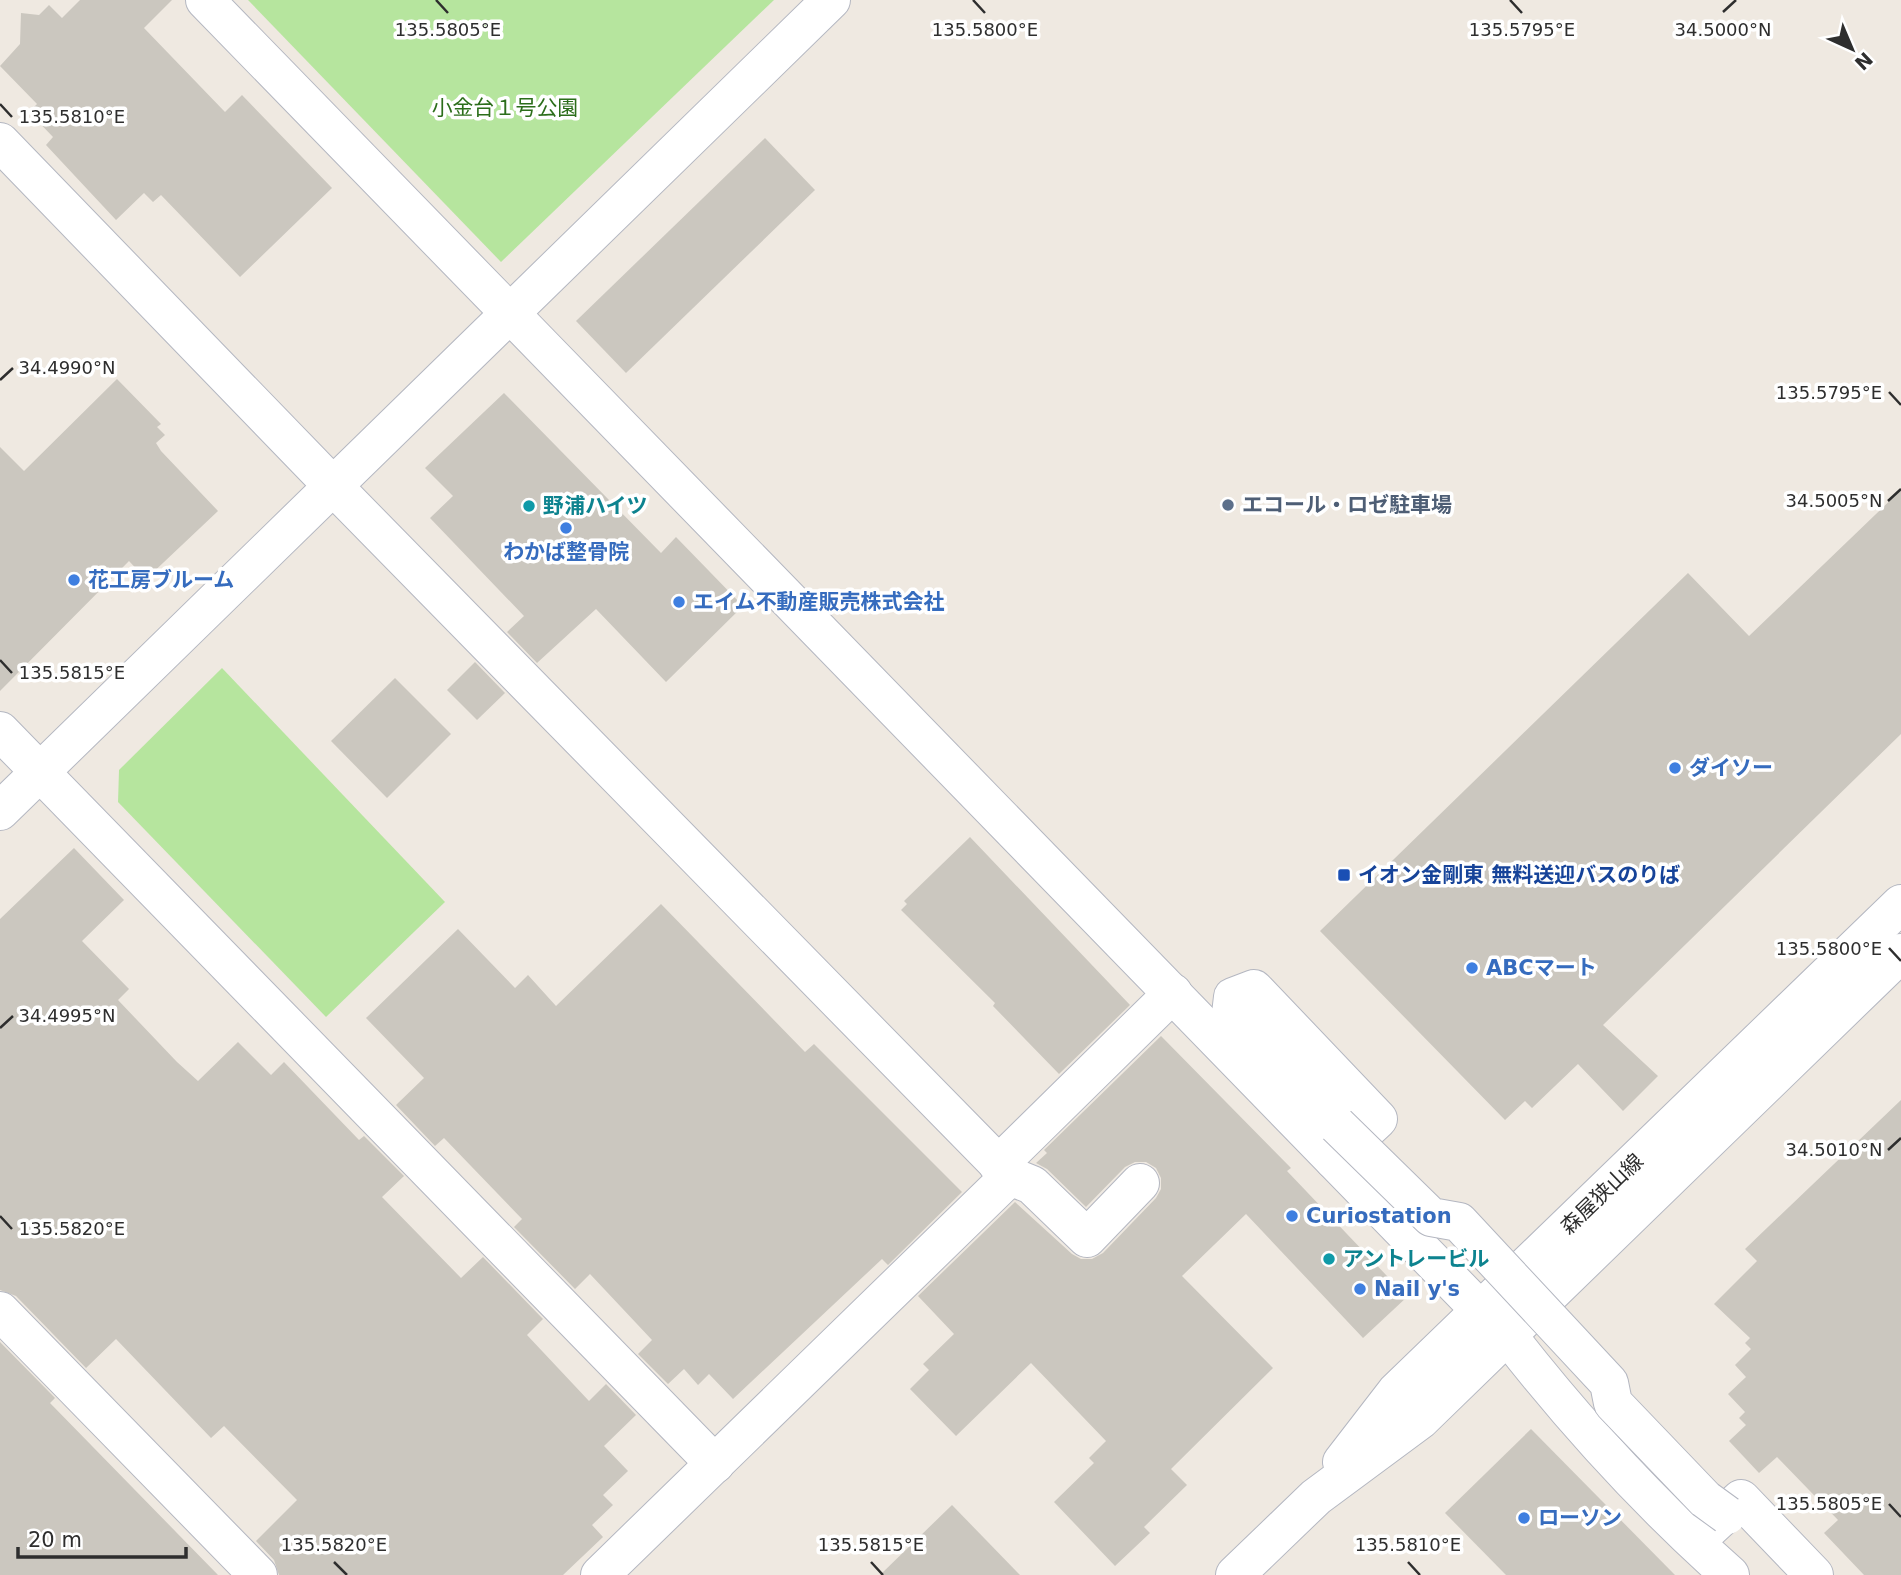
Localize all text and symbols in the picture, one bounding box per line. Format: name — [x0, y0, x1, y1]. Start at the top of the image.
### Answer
north arrow — [1817, 14, 1887, 84]
text: 135.5805°E — [395, 19, 501, 40]
text: 135.5800°E — [932, 19, 1038, 40]
text: 135.5795°E — [1469, 19, 1575, 40]
text: 34.5000°N — [1675, 19, 1771, 40]
text: N — [1850, 48, 1877, 75]
park label: 小金台１号公園 — [432, 96, 579, 120]
text: 135.5810°E — [19, 106, 125, 127]
text: 34.4990°N — [19, 357, 115, 378]
text: 135.5795°E — [1776, 382, 1882, 403]
text: 34.5005°N — [1786, 490, 1882, 511]
place label: エコール・ロゼ駐車場 — [1242, 493, 1452, 517]
place label: 野浦ハイツ — [543, 494, 648, 518]
marker: エコール・ロゼ駐車場 — [1220, 497, 1236, 513]
marker: 野浦ハイツ — [521, 498, 537, 514]
marker: わかば整骨院 — [558, 520, 574, 536]
place label: わかば整骨院 — [503, 540, 629, 564]
place label: 花工房ブルーム — [88, 568, 234, 592]
marker: 花工房ブルーム — [66, 572, 82, 588]
place label: エイム不動産販売株式会社 — [693, 590, 945, 614]
marker: エイム不動産販売株式会社 — [671, 594, 687, 610]
text: 135.5815°E — [19, 662, 125, 683]
place label: ダイソー — [1689, 756, 1773, 780]
marker: ダイソー — [1667, 760, 1683, 776]
place label: イオン金剛東 無料送迎バスのりば — [1358, 863, 1680, 887]
marker: イオン金剛東 無料送迎バスのりば — [1336, 867, 1352, 883]
text: 135.5800°E — [1776, 938, 1882, 959]
place label: ABCマート — [1486, 956, 1597, 980]
marker: ABCマート — [1464, 960, 1480, 976]
text: 34.4995°N — [19, 1005, 115, 1026]
text: 34.5010°N — [1786, 1139, 1882, 1160]
street label: 森屋狭山線 — [1556, 1149, 1648, 1239]
place label: Curiostation — [1306, 1204, 1452, 1228]
marker: Curiostation — [1284, 1208, 1300, 1224]
text: 135.5820°E — [19, 1218, 125, 1239]
place label: アントレービル — [1343, 1247, 1489, 1271]
marker: アントレービル — [1321, 1251, 1337, 1267]
place label: Nail y's — [1374, 1277, 1460, 1301]
marker: Nail y's — [1352, 1281, 1368, 1297]
text: 135.5805°E — [1776, 1493, 1882, 1514]
place label: ローソン — [1538, 1506, 1622, 1530]
marker: ローソン — [1516, 1510, 1532, 1526]
scale bar — [18, 1516, 186, 1560]
text: 20 m — [28, 1528, 82, 1552]
text: 135.5820°E — [281, 1534, 387, 1555]
text: 135.5815°E — [818, 1534, 924, 1555]
text: 135.5810°E — [1355, 1534, 1461, 1555]

